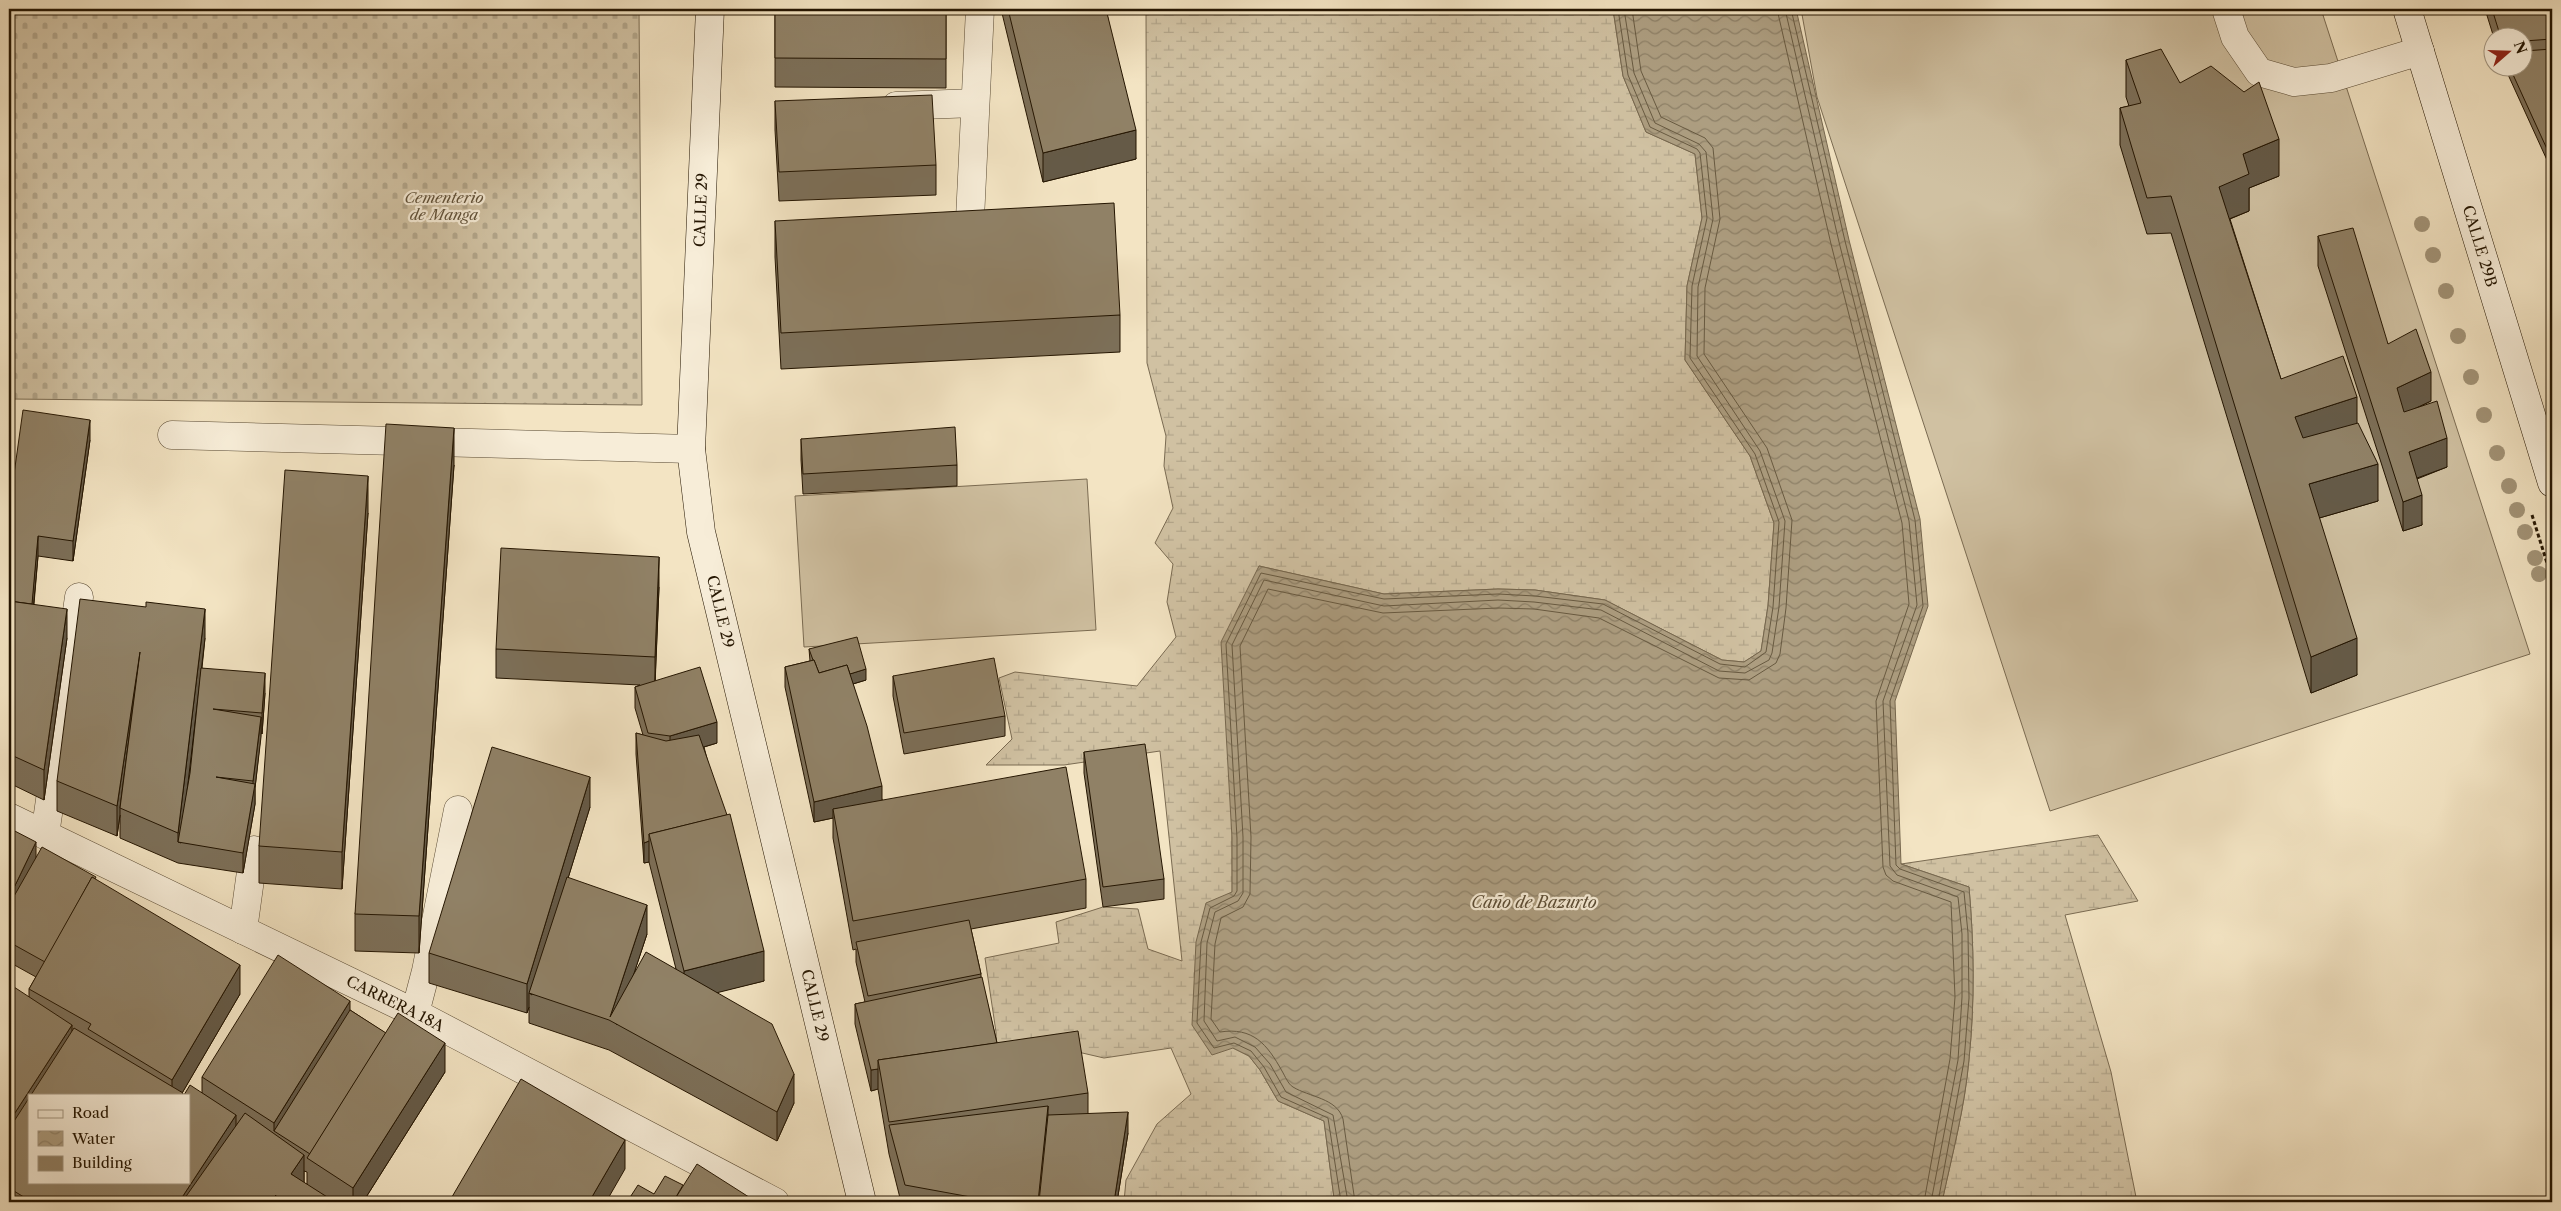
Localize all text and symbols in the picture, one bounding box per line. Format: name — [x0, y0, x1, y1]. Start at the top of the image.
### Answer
north arrow — [2484, 28, 2534, 78]
text: N — [2510, 39, 2531, 56]
street label: CALLE 29 — [690, 173, 711, 247]
park label: Cementerio de Manga — [404, 188, 484, 224]
street label: CALLE 29B — [2459, 203, 2501, 289]
street label: CALLE 29 — [703, 573, 739, 650]
water label: Caño de Bazurto — [1471, 892, 1597, 912]
street label: CALLE 29 — [797, 967, 833, 1044]
street label: CARRERA 18A — [343, 971, 448, 1036]
legend — [28, 1094, 190, 1184]
text: Road — [72, 1103, 109, 1122]
text: Water — [71, 1129, 116, 1148]
text: Building — [72, 1153, 132, 1172]

